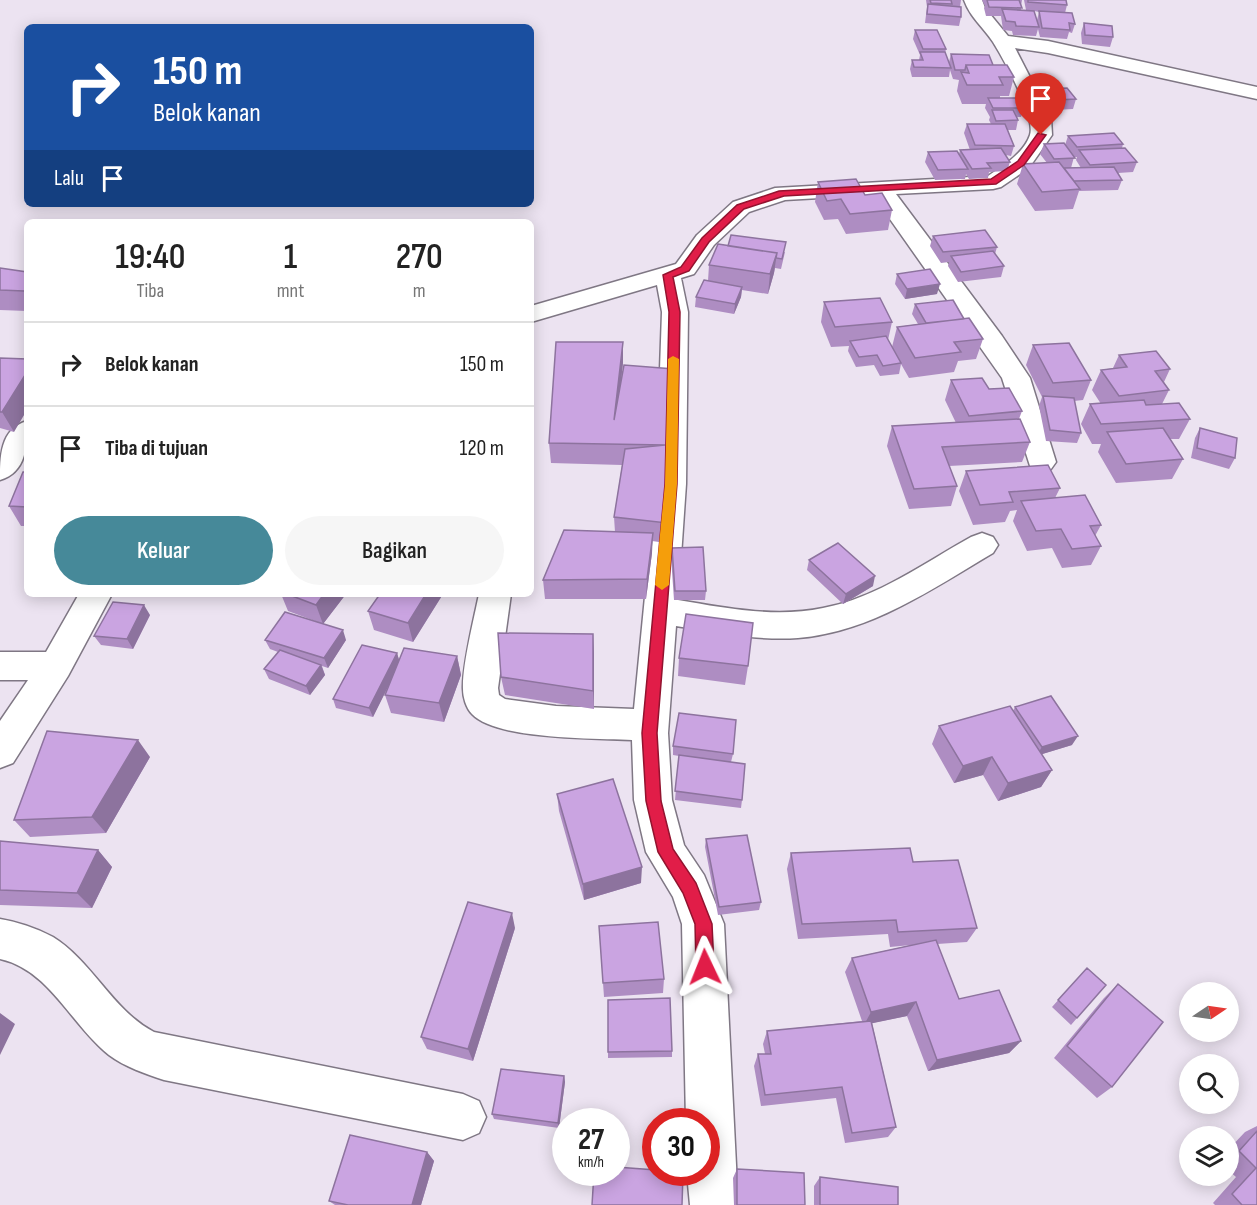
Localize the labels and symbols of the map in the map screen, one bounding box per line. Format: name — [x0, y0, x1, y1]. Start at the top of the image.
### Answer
pin — [1015, 73, 1066, 135]
position arrow — [673, 935, 737, 999]
north arrow — [1179, 982, 1239, 1042]
speed limit sign: 30 — [642, 1108, 720, 1186]

